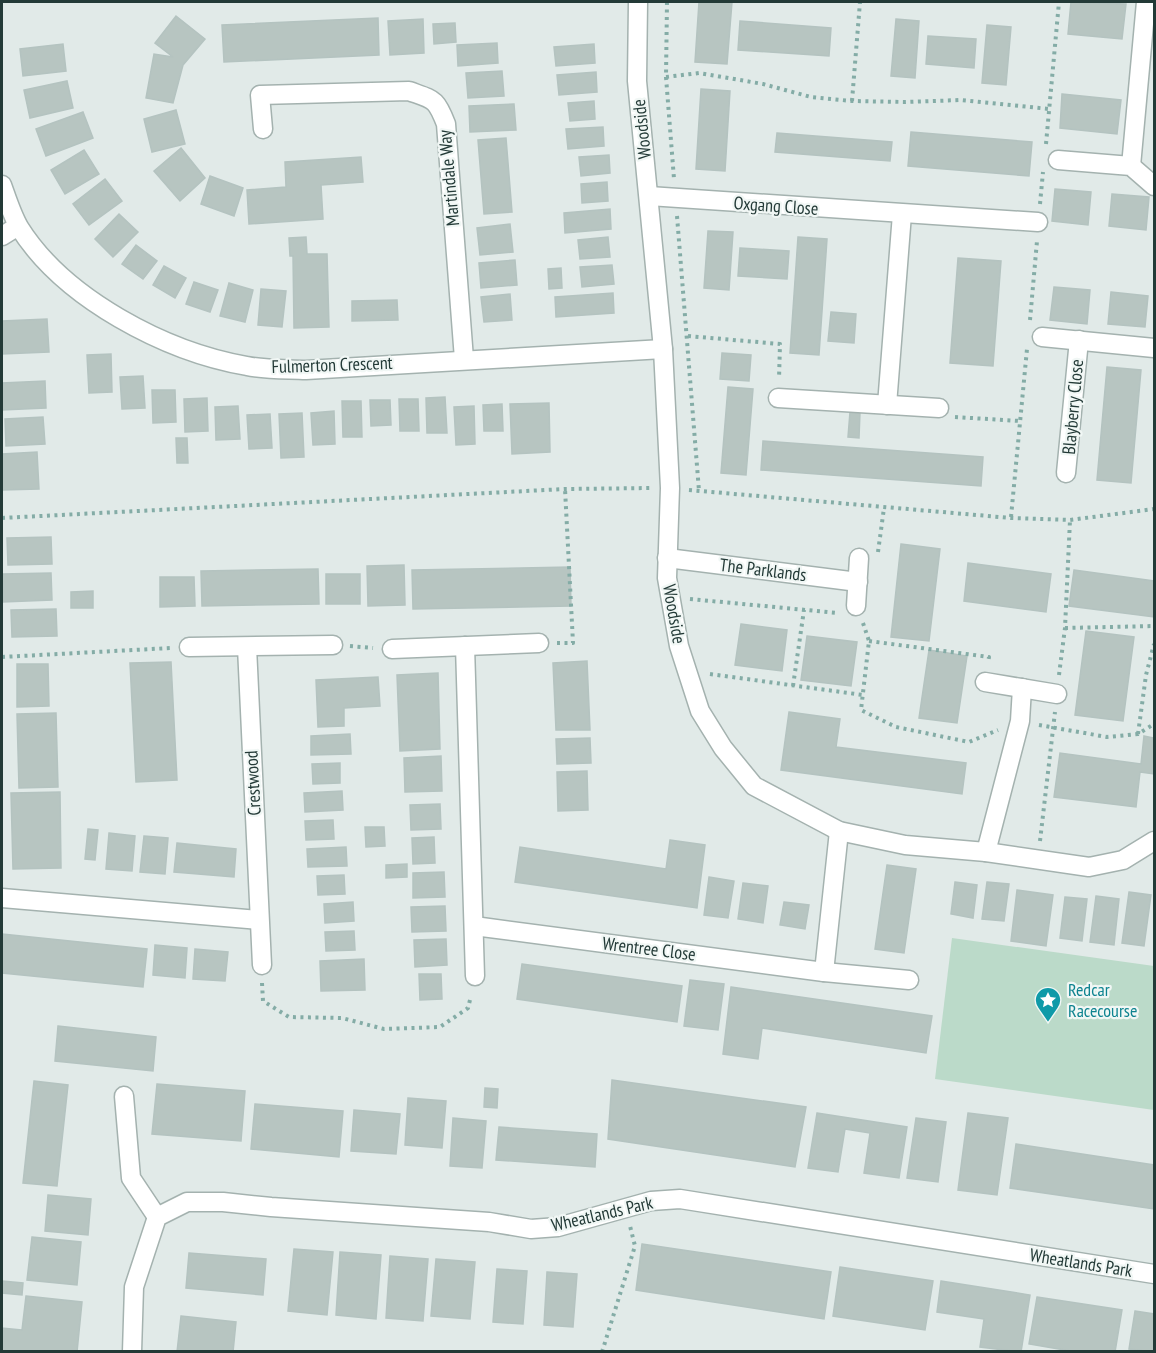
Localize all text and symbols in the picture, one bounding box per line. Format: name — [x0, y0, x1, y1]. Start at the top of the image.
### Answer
street label: Woodside — [627, 98, 656, 160]
street label: Martindale Way — [433, 129, 464, 227]
street label: Oxgang Close — [733, 191, 819, 220]
street label: Fulmerton Crescent — [271, 351, 393, 378]
street label: Blayberry Close — [1057, 358, 1088, 456]
street label: The Parklands — [718, 553, 808, 586]
street label: Woodside — [658, 582, 691, 645]
street label: Crestwood — [239, 750, 266, 816]
street label: Wrentree Close — [601, 931, 697, 966]
place label: Redcar Racecourse — [1068, 978, 1137, 1022]
place icon: Redcar Racecourse — [1033, 985, 1063, 1023]
street label: Wheatlands Park — [549, 1191, 655, 1236]
street label: Wheatlands Park — [1028, 1243, 1134, 1282]

